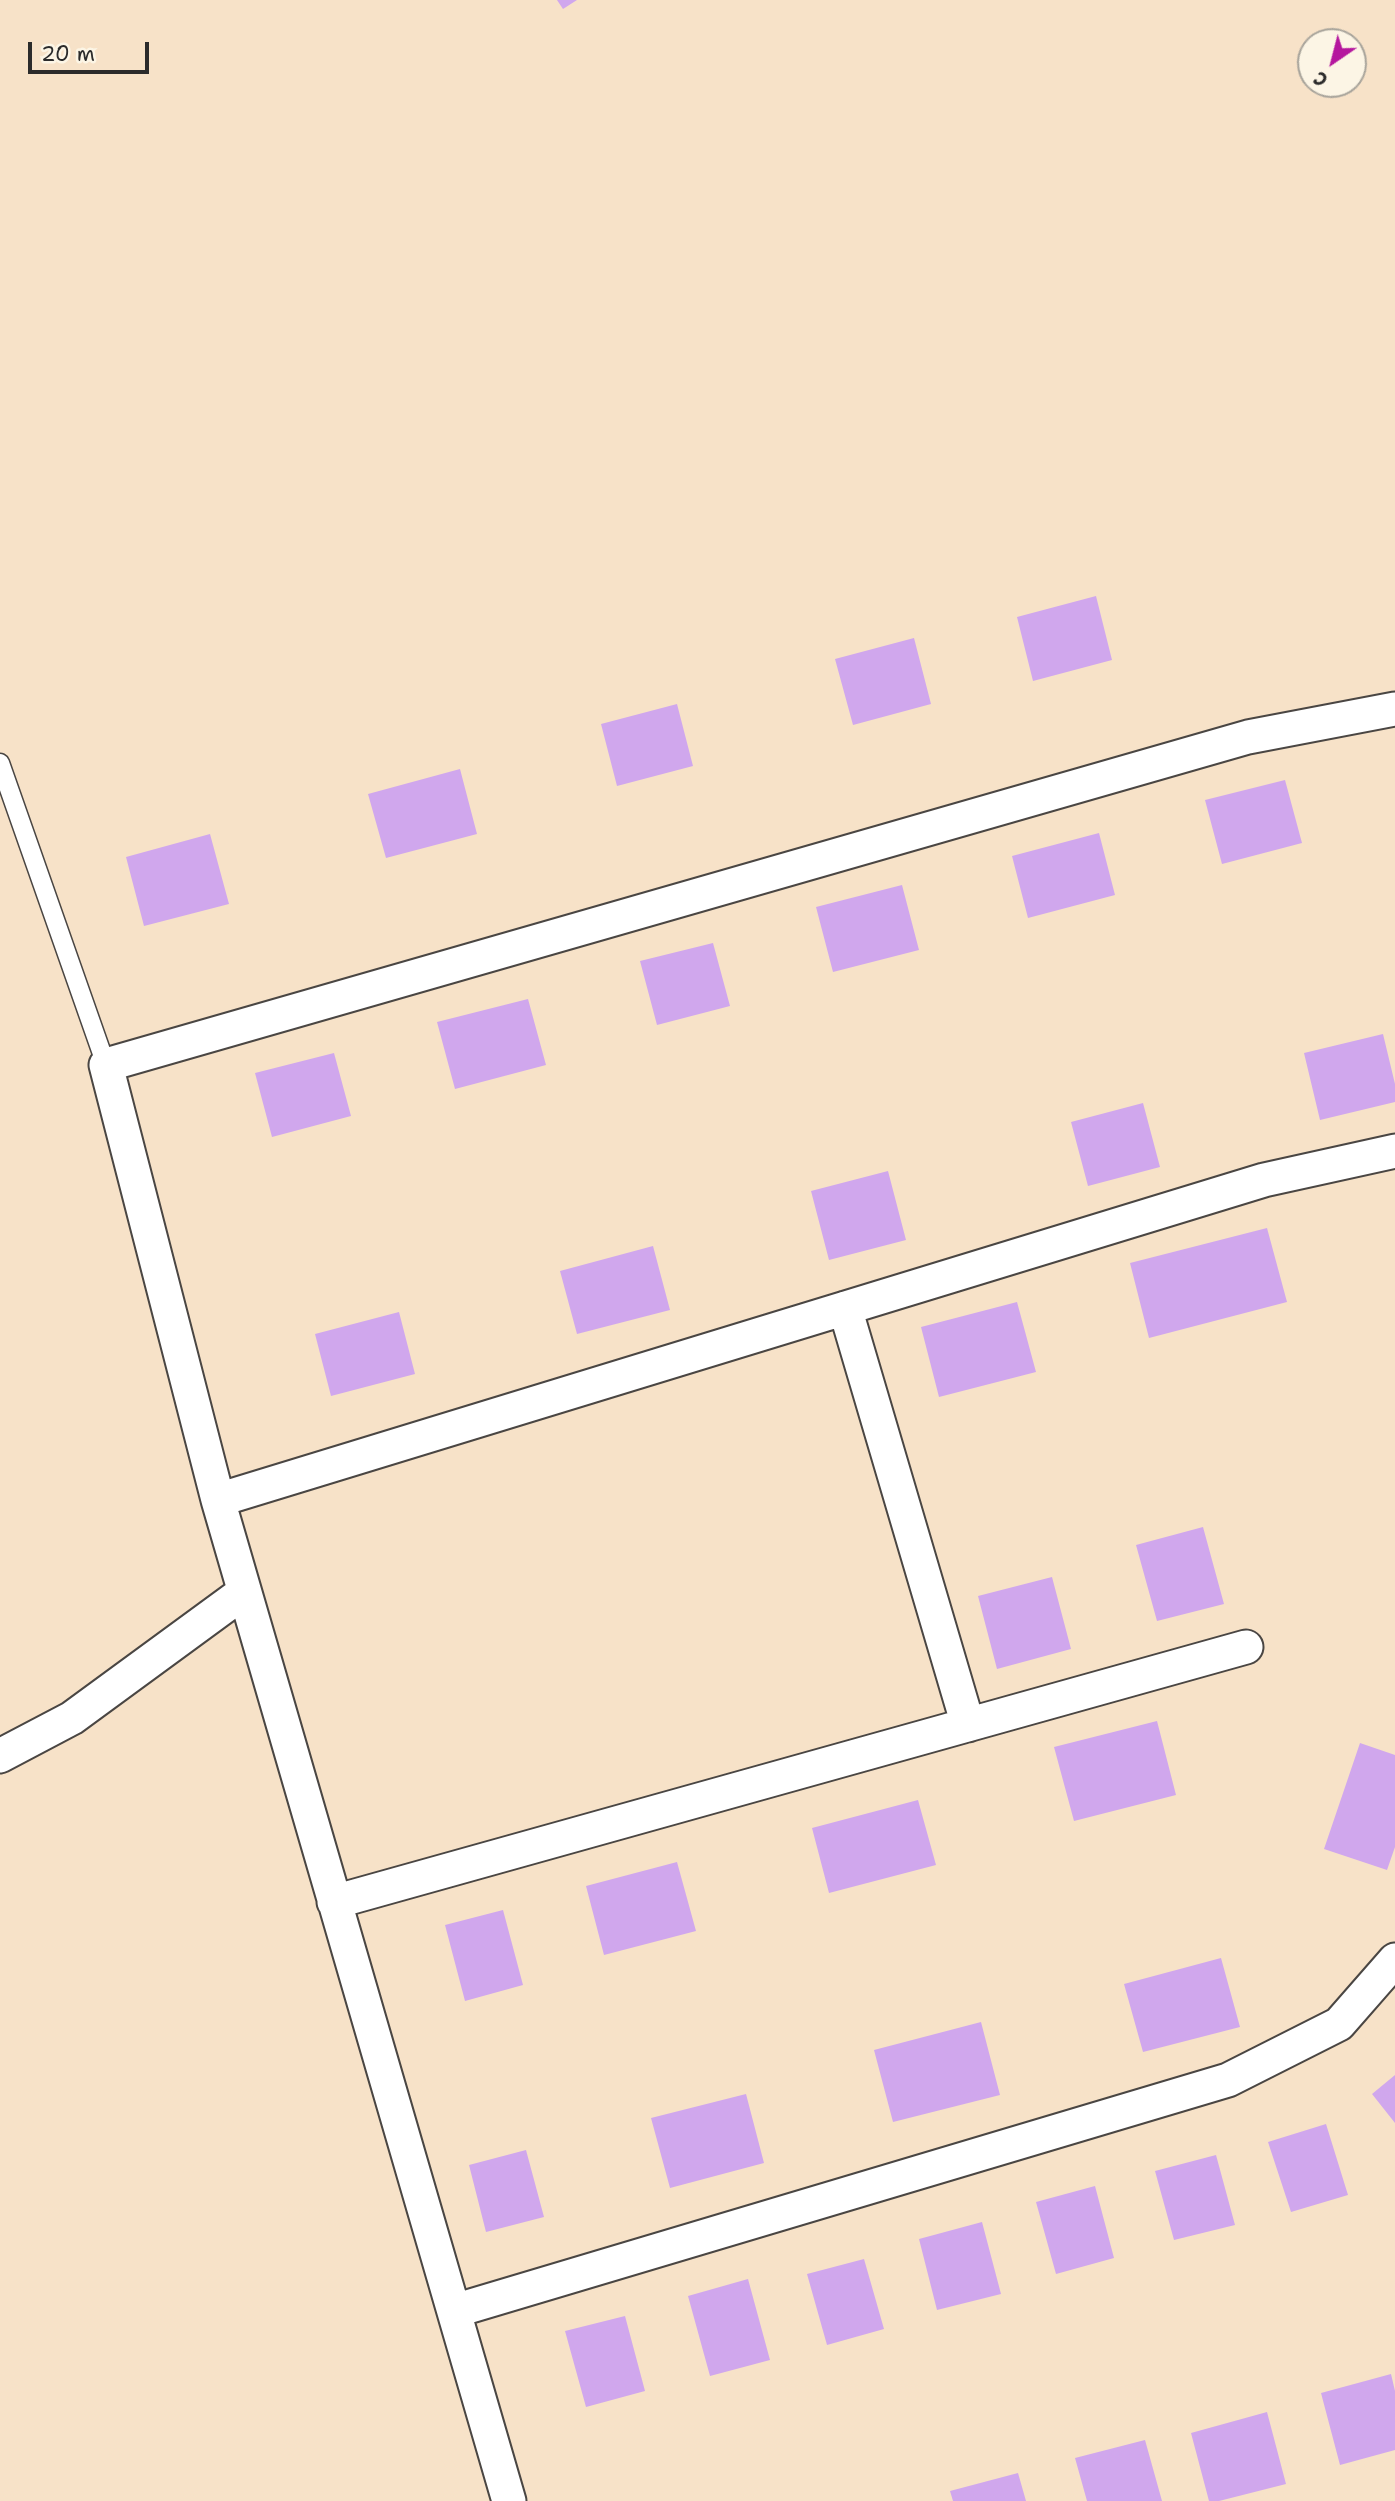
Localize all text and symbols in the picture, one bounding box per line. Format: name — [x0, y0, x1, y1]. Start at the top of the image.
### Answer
scale bar — [32, 28, 152, 72]
north arrow — [1297, 28, 1367, 98]
text: 20 m — [41, 40, 95, 68]
text: С — [1309, 65, 1333, 93]

